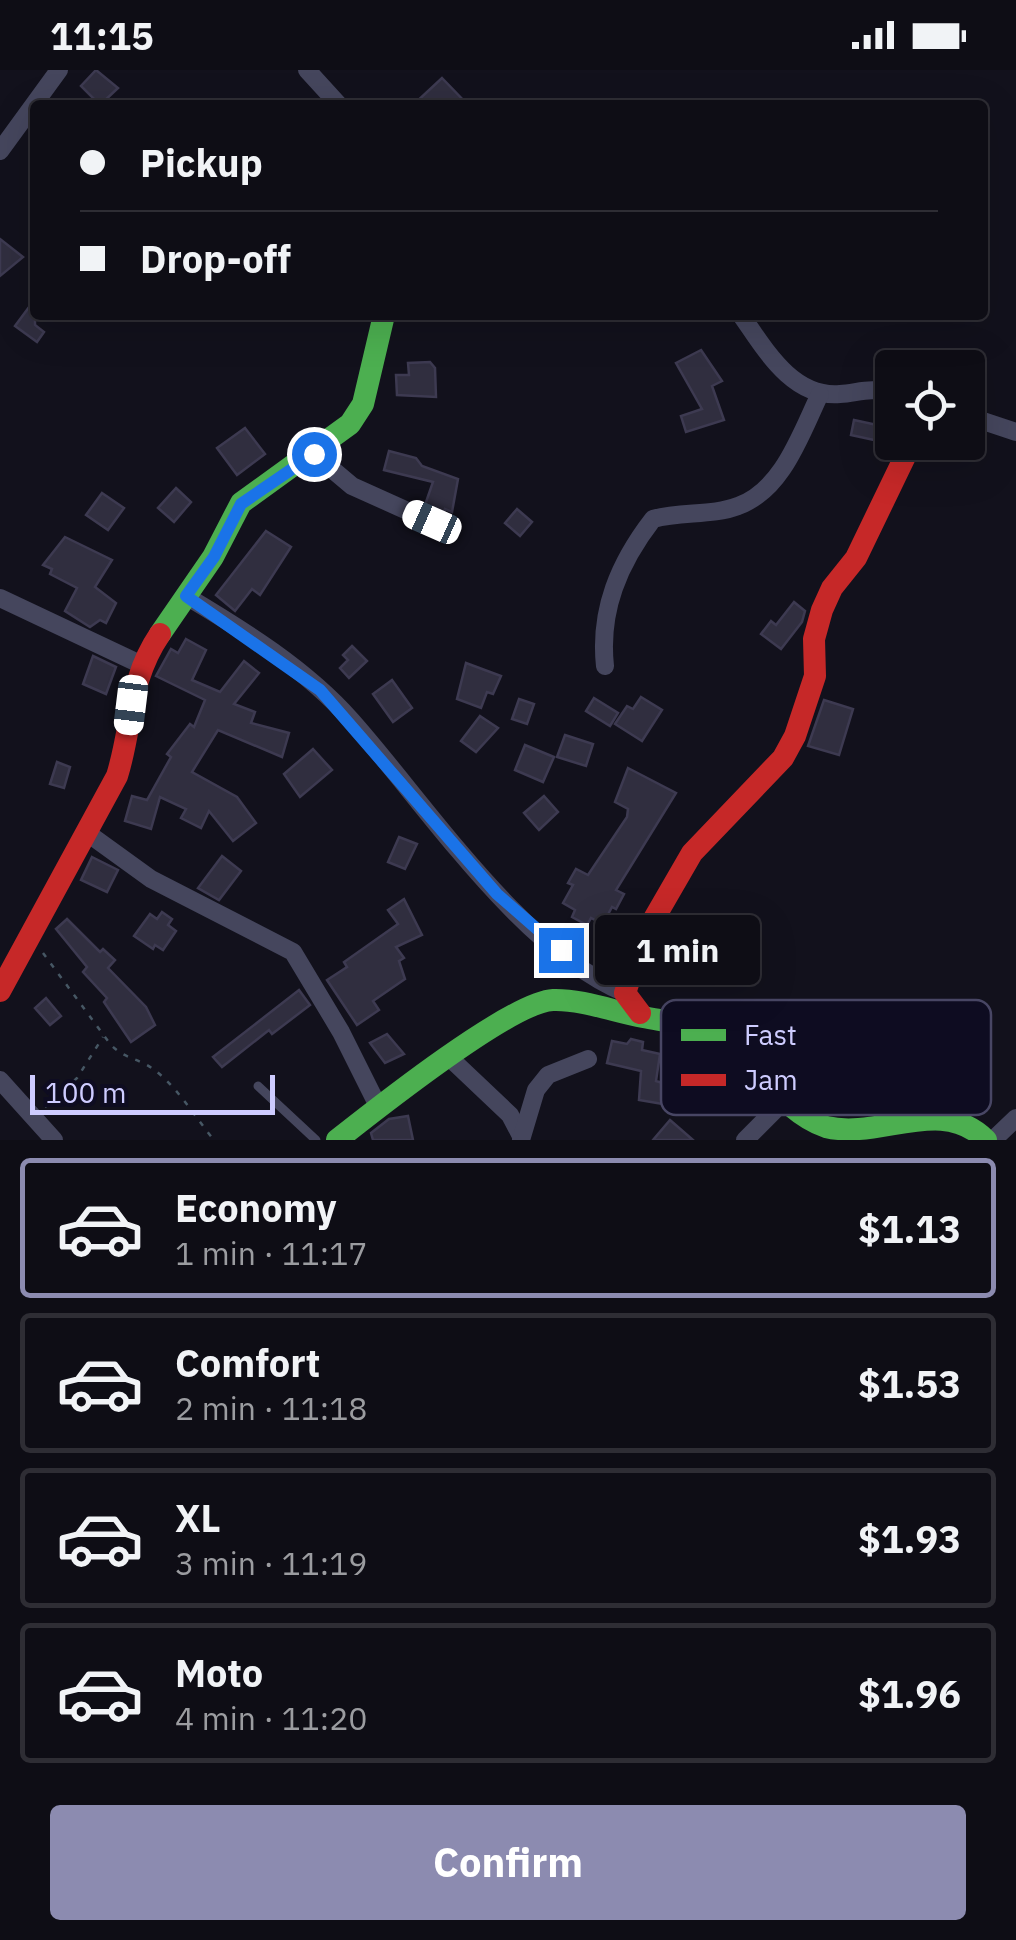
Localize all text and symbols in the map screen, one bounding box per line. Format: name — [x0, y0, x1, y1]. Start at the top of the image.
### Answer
text: 11:15 — [50, 11, 154, 60]
text: Pickup — [140, 138, 263, 187]
text: Drop-off — [140, 234, 291, 283]
map controls — [875, 350, 985, 460]
button: locate — [875, 350, 985, 460]
route start — [292, 432, 337, 477]
car — [398, 496, 466, 548]
car — [112, 673, 150, 737]
callout: 1 min — [596, 915, 761, 985]
route end — [539, 928, 584, 973]
text: 1 min — [636, 929, 719, 971]
legend — [661, 1000, 991, 1115]
text: Fast — [744, 1016, 797, 1053]
text: Jam — [744, 1061, 798, 1098]
scale bar — [30, 1070, 275, 1114]
text: 100 m — [45, 1074, 126, 1111]
icon: car — [55, 1183, 145, 1273]
text: Economy — [175, 1183, 337, 1232]
text: $1.13 — [858, 1204, 961, 1253]
text: 1 min · 11:17 — [175, 1232, 368, 1274]
icon: car — [55, 1338, 145, 1428]
text: Comfort — [175, 1338, 320, 1387]
text: $1.53 — [858, 1359, 961, 1408]
text: 2 min · 11:18 — [175, 1387, 368, 1429]
icon: car — [55, 1493, 145, 1583]
text: XL — [175, 1493, 221, 1542]
text: $1.93 — [858, 1514, 961, 1563]
text: 3 min · 11:19 — [175, 1542, 368, 1584]
icon: car — [55, 1648, 145, 1738]
text: Moto — [175, 1648, 263, 1697]
text: $1.96 — [858, 1669, 961, 1718]
text: 4 min · 11:20 — [175, 1697, 368, 1739]
button: Confirm — [50, 1805, 966, 1920]

